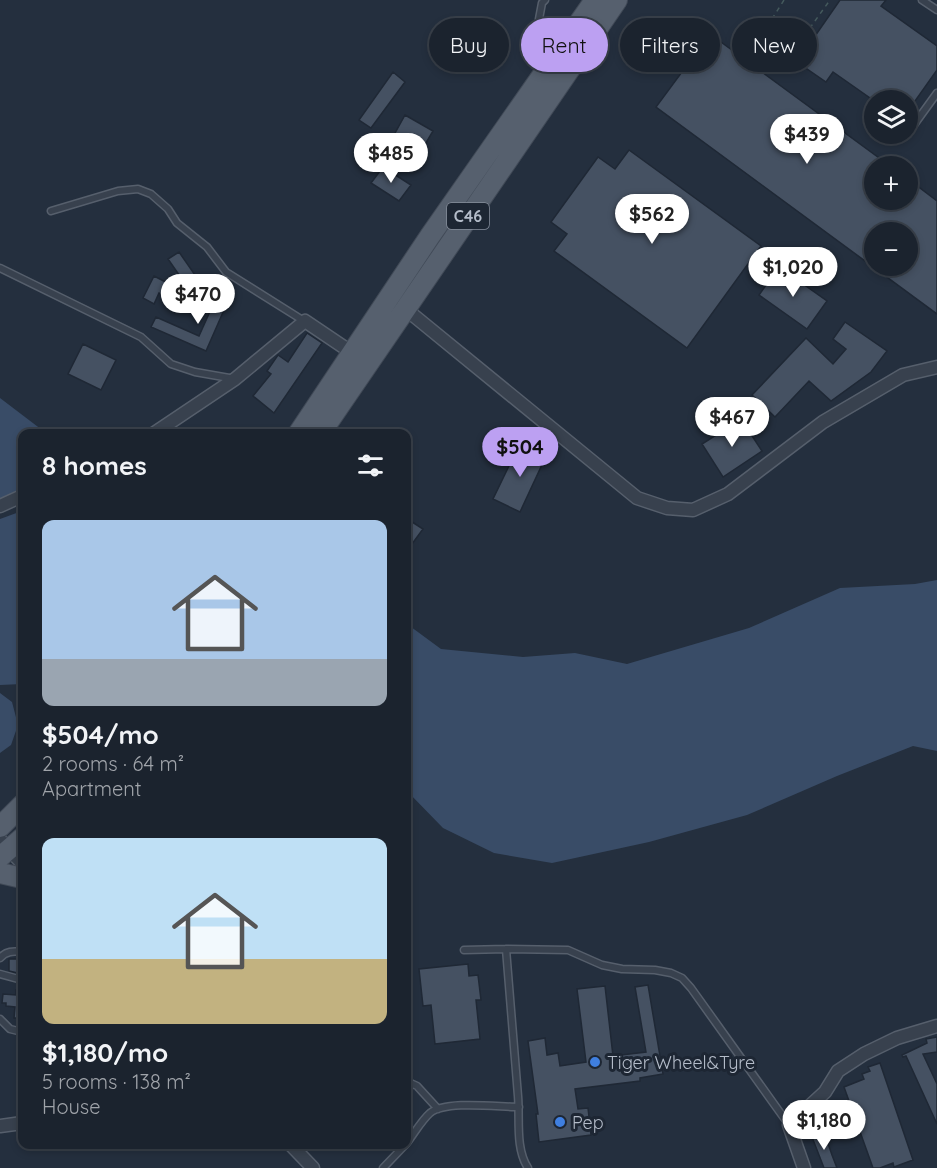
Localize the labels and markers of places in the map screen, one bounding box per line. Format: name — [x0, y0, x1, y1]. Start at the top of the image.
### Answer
pin: $439 — [771, 114, 843, 165]
pin: $485 — [355, 133, 427, 184]
pin: $562 — [616, 194, 688, 245]
pin: $1,020 — [744, 247, 842, 298]
pin: $470 — [162, 274, 234, 325]
pin: $467 — [696, 397, 768, 448]
pin: $504 — [484, 427, 556, 478]
place label: Tiger Wheel&Tyre — [607, 1051, 755, 1074]
marker: Tiger Wheel&Tyre — [588, 1055, 602, 1069]
pin: $1,180 — [775, 1100, 873, 1151]
place label: Pep — [572, 1111, 604, 1134]
marker: Pep — [553, 1115, 567, 1129]

